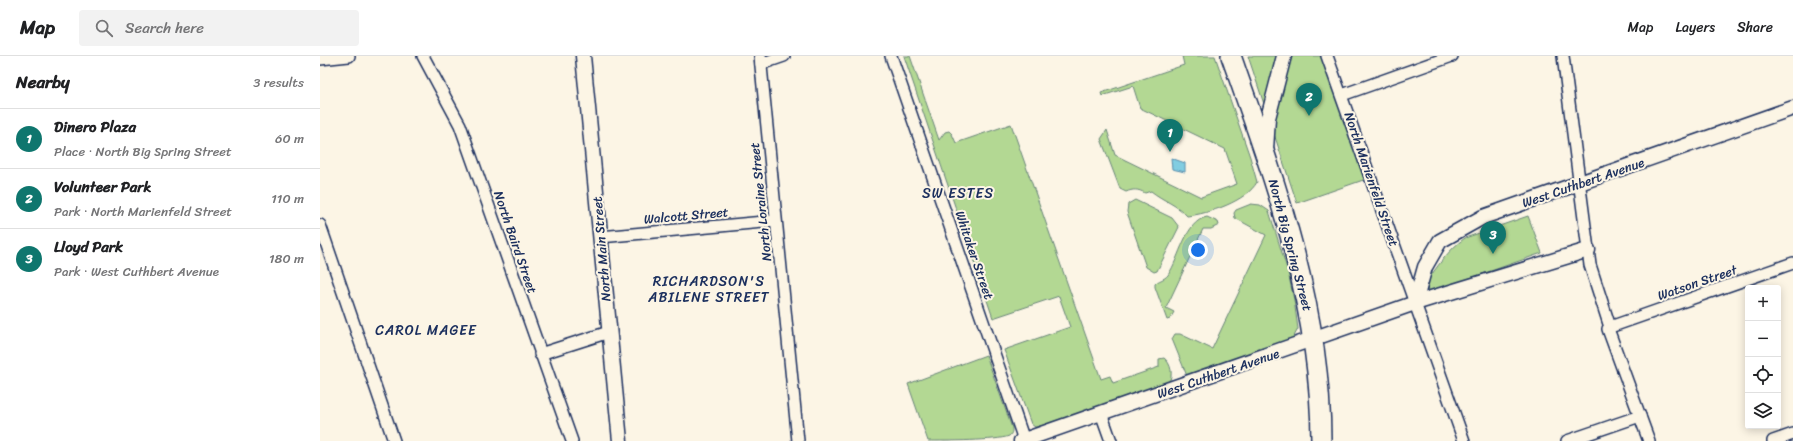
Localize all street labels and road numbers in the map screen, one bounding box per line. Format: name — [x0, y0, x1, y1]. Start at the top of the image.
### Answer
street label: North Marienfeld Street — [1338, 109, 1405, 250]
street label: North Loraine Street — [743, 141, 778, 262]
street label: West Cuthbert Avenue — [1519, 151, 1647, 214]
street label: North Big Spring Street — [1262, 176, 1319, 314]
street label: North Baird Street — [487, 188, 544, 297]
street label: North Main Street — [585, 195, 618, 302]
street label: Walcott Street — [643, 200, 730, 231]
street label: Whitaker Street — [949, 208, 1001, 303]
street label: Watson Street — [1654, 258, 1741, 307]
street label: West Cuthbert Avenue — [1154, 342, 1282, 405]

